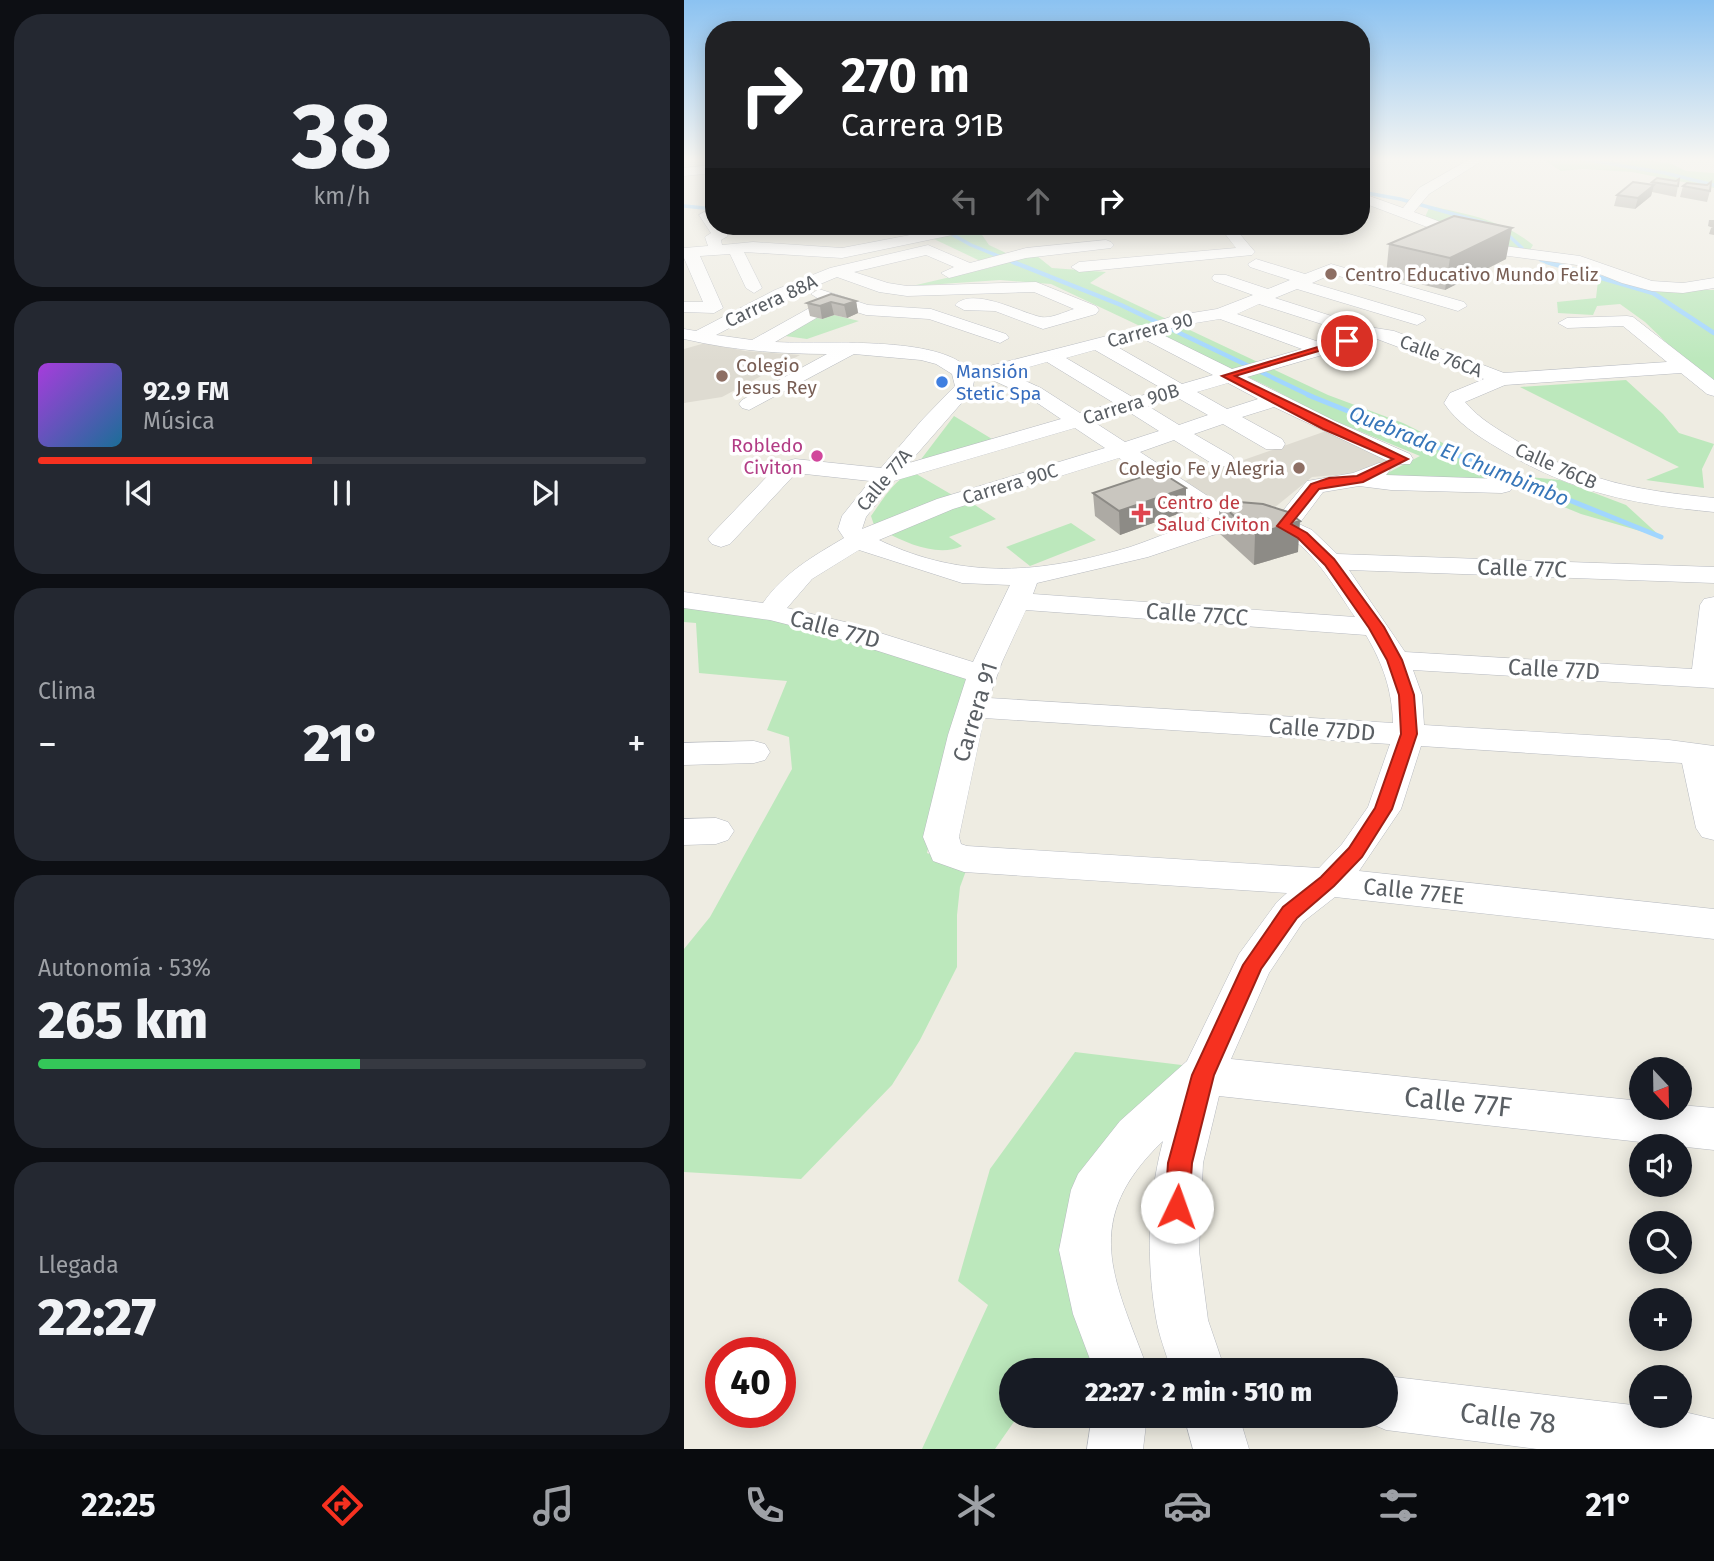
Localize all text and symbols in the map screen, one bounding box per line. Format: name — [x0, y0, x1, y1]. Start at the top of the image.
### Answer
text: 270 m — [841, 46, 970, 105]
icon: right — [726, 49, 817, 140]
text: 38 — [292, 82, 392, 191]
text: Carrera 91B — [841, 106, 1004, 144]
text: km/h — [314, 182, 370, 210]
icon: left — [946, 182, 984, 220]
icon: ahead — [1019, 182, 1057, 220]
icon: right — [1092, 182, 1130, 220]
place label: Centro Educativo Mundo Feliz — [1345, 263, 1598, 286]
marker: Centro Educativo Mundo Feliz — [1323, 266, 1339, 282]
street label: Carrera 88A — [721, 270, 821, 332]
street label: Carrera 90 — [1105, 308, 1195, 352]
pin — [1317, 311, 1377, 371]
icon: arrive — [1328, 322, 1366, 360]
street label: Calle 76CA — [1396, 330, 1486, 382]
place label: Colegio Jesus Rey — [736, 354, 817, 399]
place label: Mansión Stetic Spa — [956, 360, 1041, 405]
marker: Colegio Jesus Rey — [714, 368, 730, 384]
marker: Mansión Stetic Spa — [934, 374, 950, 390]
text: 92.9 FM — [143, 376, 229, 407]
street label: Carrera 90B — [1080, 378, 1182, 430]
water label: Quebrada El Chumbimbo — [1345, 400, 1573, 512]
text: Música — [143, 407, 215, 435]
place label: Robledo Civiton — [731, 434, 803, 479]
street label: Calle 76CB — [1511, 438, 1601, 494]
street label: Calle 77A — [851, 444, 917, 516]
marker: Robledo Civiton — [809, 448, 825, 464]
place label: Colegio Fe y Alegria — [1118, 457, 1285, 480]
street label: Carrera 90C — [960, 458, 1061, 509]
marker: Colegio Fe y Alegria — [1291, 460, 1307, 476]
icon: previous — [120, 474, 158, 512]
icon: pause — [323, 474, 361, 512]
icon: next — [526, 474, 564, 512]
place label: Centro de Salud Civiton — [1157, 491, 1270, 536]
marker: Centro de Salud Civiton — [1131, 503, 1151, 523]
street label: Calle 77C — [1477, 552, 1568, 584]
street label: Calle 77CC — [1145, 596, 1249, 632]
street label: Calle 77D — [787, 604, 883, 654]
street label: Calle 77D — [1507, 653, 1601, 685]
street label: Carrera 91 — [947, 659, 1003, 765]
text: Clima — [38, 677, 96, 705]
street label: Calle 77DD — [1268, 711, 1376, 747]
text: 21° — [303, 712, 381, 775]
text: − — [38, 721, 57, 767]
text: + — [627, 721, 646, 767]
street label: Calle 77EE — [1362, 872, 1466, 910]
text: Autonomía · 53% — [38, 954, 211, 982]
text: 265 km — [38, 989, 208, 1052]
north arrow — [1629, 1057, 1692, 1120]
map controls — [1629, 1057, 1692, 1428]
street label: Calle 77F — [1403, 1080, 1514, 1124]
button: sound — [1629, 1134, 1692, 1197]
position arrow — [1140, 1170, 1214, 1244]
button: search — [1629, 1211, 1692, 1274]
text: Llegada — [38, 1251, 119, 1279]
text: 22:27 — [38, 1286, 156, 1349]
button: + — [1629, 1288, 1692, 1351]
speed limit sign: 40 — [705, 1337, 796, 1428]
button: − — [1629, 1365, 1692, 1428]
text: 22:27 · 2 min · 510 m — [1085, 1377, 1312, 1408]
street label: Calle 78 — [1458, 1396, 1558, 1440]
icon: directions — [318, 1481, 367, 1530]
icon: music — [529, 1481, 578, 1530]
icon: phone — [740, 1481, 789, 1530]
icon: climate — [952, 1481, 1001, 1530]
icon: car — [1163, 1481, 1212, 1530]
icon: filters — [1374, 1481, 1423, 1530]
text: 22:25 — [81, 1486, 156, 1524]
text: 21° — [1585, 1486, 1633, 1524]

